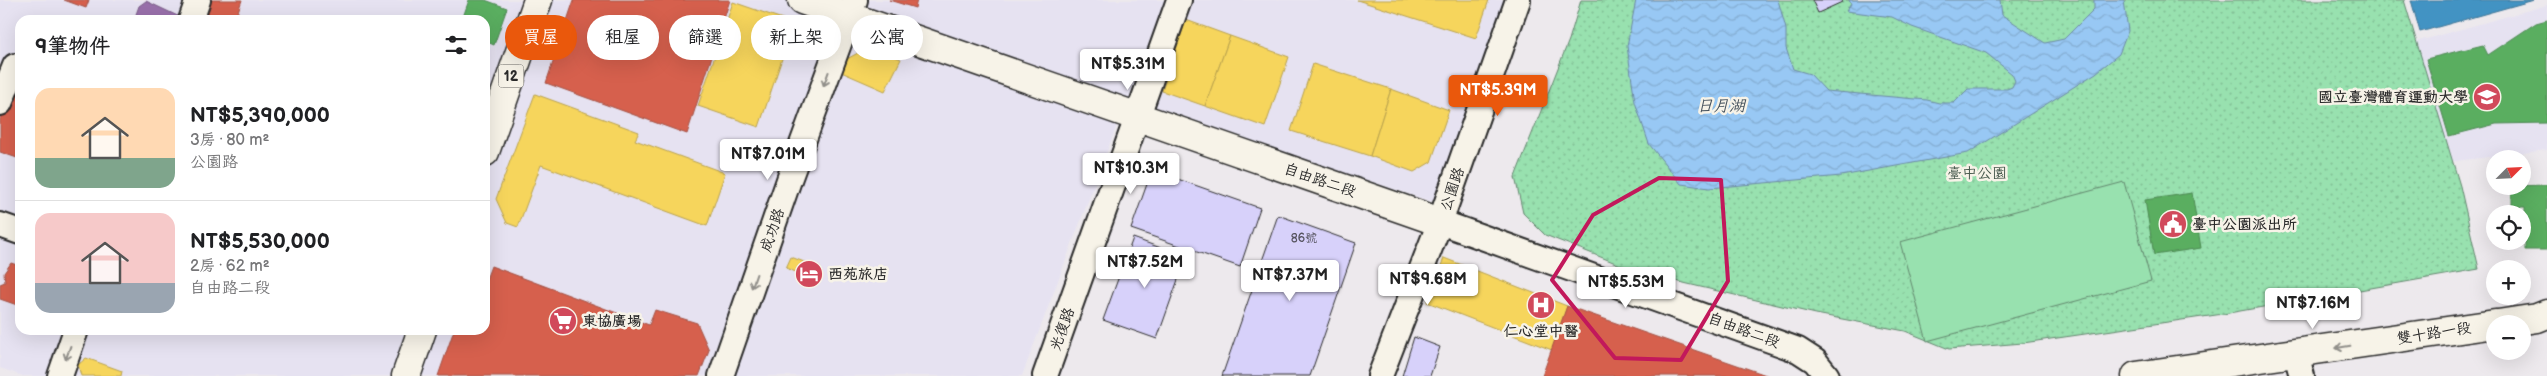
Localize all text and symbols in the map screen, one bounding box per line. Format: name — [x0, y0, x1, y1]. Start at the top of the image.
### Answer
chip: 買屋 — [505, 15, 577, 60]
chip: 租屋 — [587, 15, 659, 60]
chip: 篩選 — [669, 15, 741, 60]
chip: 新上架 — [751, 15, 841, 60]
chip: 公寓 — [851, 15, 923, 60]
icon: filters — [442, 31, 470, 59]
text: 9筆物件 — [35, 34, 110, 59]
pin: NT$5.31M — [1076, 48, 1180, 91]
text: NT$5.31M — [1091, 55, 1165, 74]
road number: 12 — [498, 64, 524, 88]
one-way arrow — [821, 70, 830, 86]
pin: NT$5.39M — [1446, 74, 1550, 117]
text: NT$5.39M — [1460, 81, 1536, 100]
school or university icon: 國立臺灣體育運動大學 — [2472, 82, 2502, 112]
place label: 國立臺灣體育運動大學 — [2318, 88, 2468, 107]
water label: 日月湖 — [1697, 97, 1747, 116]
text: NT$5,390,000 — [190, 103, 330, 128]
icon: home — [75, 108, 135, 168]
text: 3房 · 80 m² — [190, 131, 269, 150]
pin: NT$7.01M — [716, 138, 820, 181]
text: NT$7.01M — [731, 145, 805, 164]
north arrow — [2486, 150, 2531, 195]
map controls — [2486, 150, 2531, 360]
pin: NT$10.3M — [1079, 152, 1183, 195]
text: 公園路 — [190, 153, 238, 172]
text: NT$10.3M — [1093, 159, 1169, 178]
street label: 自由路二段 — [1281, 159, 1358, 202]
park label: 臺中公園 — [1947, 164, 2007, 183]
street label: 公園路 — [1436, 165, 1469, 214]
button: locate — [2486, 205, 2531, 250]
street label: 成功路 — [756, 206, 789, 255]
public building icon: 臺中公園派出所 — [2158, 209, 2188, 239]
place label: 臺中公園派出所 — [2192, 215, 2297, 234]
text: NT$5,530,000 — [190, 229, 330, 254]
house number: 86號 — [1291, 231, 1317, 246]
icon: home — [75, 233, 135, 293]
pin: NT$7.52M — [1093, 246, 1197, 289]
text: NT$7.52M — [1107, 253, 1183, 272]
text: 2房 · 62 m² — [190, 257, 270, 276]
hotel icon: 西苑旅店 — [794, 259, 824, 289]
pin: NT$7.37M — [1238, 260, 1342, 302]
button: + — [2486, 260, 2531, 305]
pin: NT$9.68M — [1376, 264, 1480, 306]
place label: 西苑旅店 — [828, 265, 888, 284]
text: NT$7.37M — [1252, 266, 1328, 285]
pin: NT$5.53M — [1574, 266, 1678, 309]
text: NT$9.68M — [1389, 270, 1467, 289]
one-way arrow — [749, 273, 759, 289]
text: NT$5.53M — [1588, 273, 1664, 292]
text: 自由路二段 — [190, 279, 270, 298]
pin: NT$7.16M — [2261, 288, 2365, 330]
hospital icon: 仁心堂中醫 — [1526, 290, 1556, 320]
text: NT$7.16M — [2276, 294, 2350, 313]
street label: 光復路 — [1046, 305, 1079, 354]
supermarket icon: 東協廣場 — [548, 306, 578, 336]
street label: 自由路二段 — [1705, 309, 1782, 352]
place label: 東協廣場 — [582, 312, 642, 331]
button: − — [2486, 315, 2531, 360]
street label: 雙十路一段 — [2396, 318, 2473, 349]
place label: 仁心堂中醫 — [1503, 322, 1579, 341]
one-way arrow — [2335, 342, 2351, 352]
one-way arrow — [63, 345, 72, 360]

